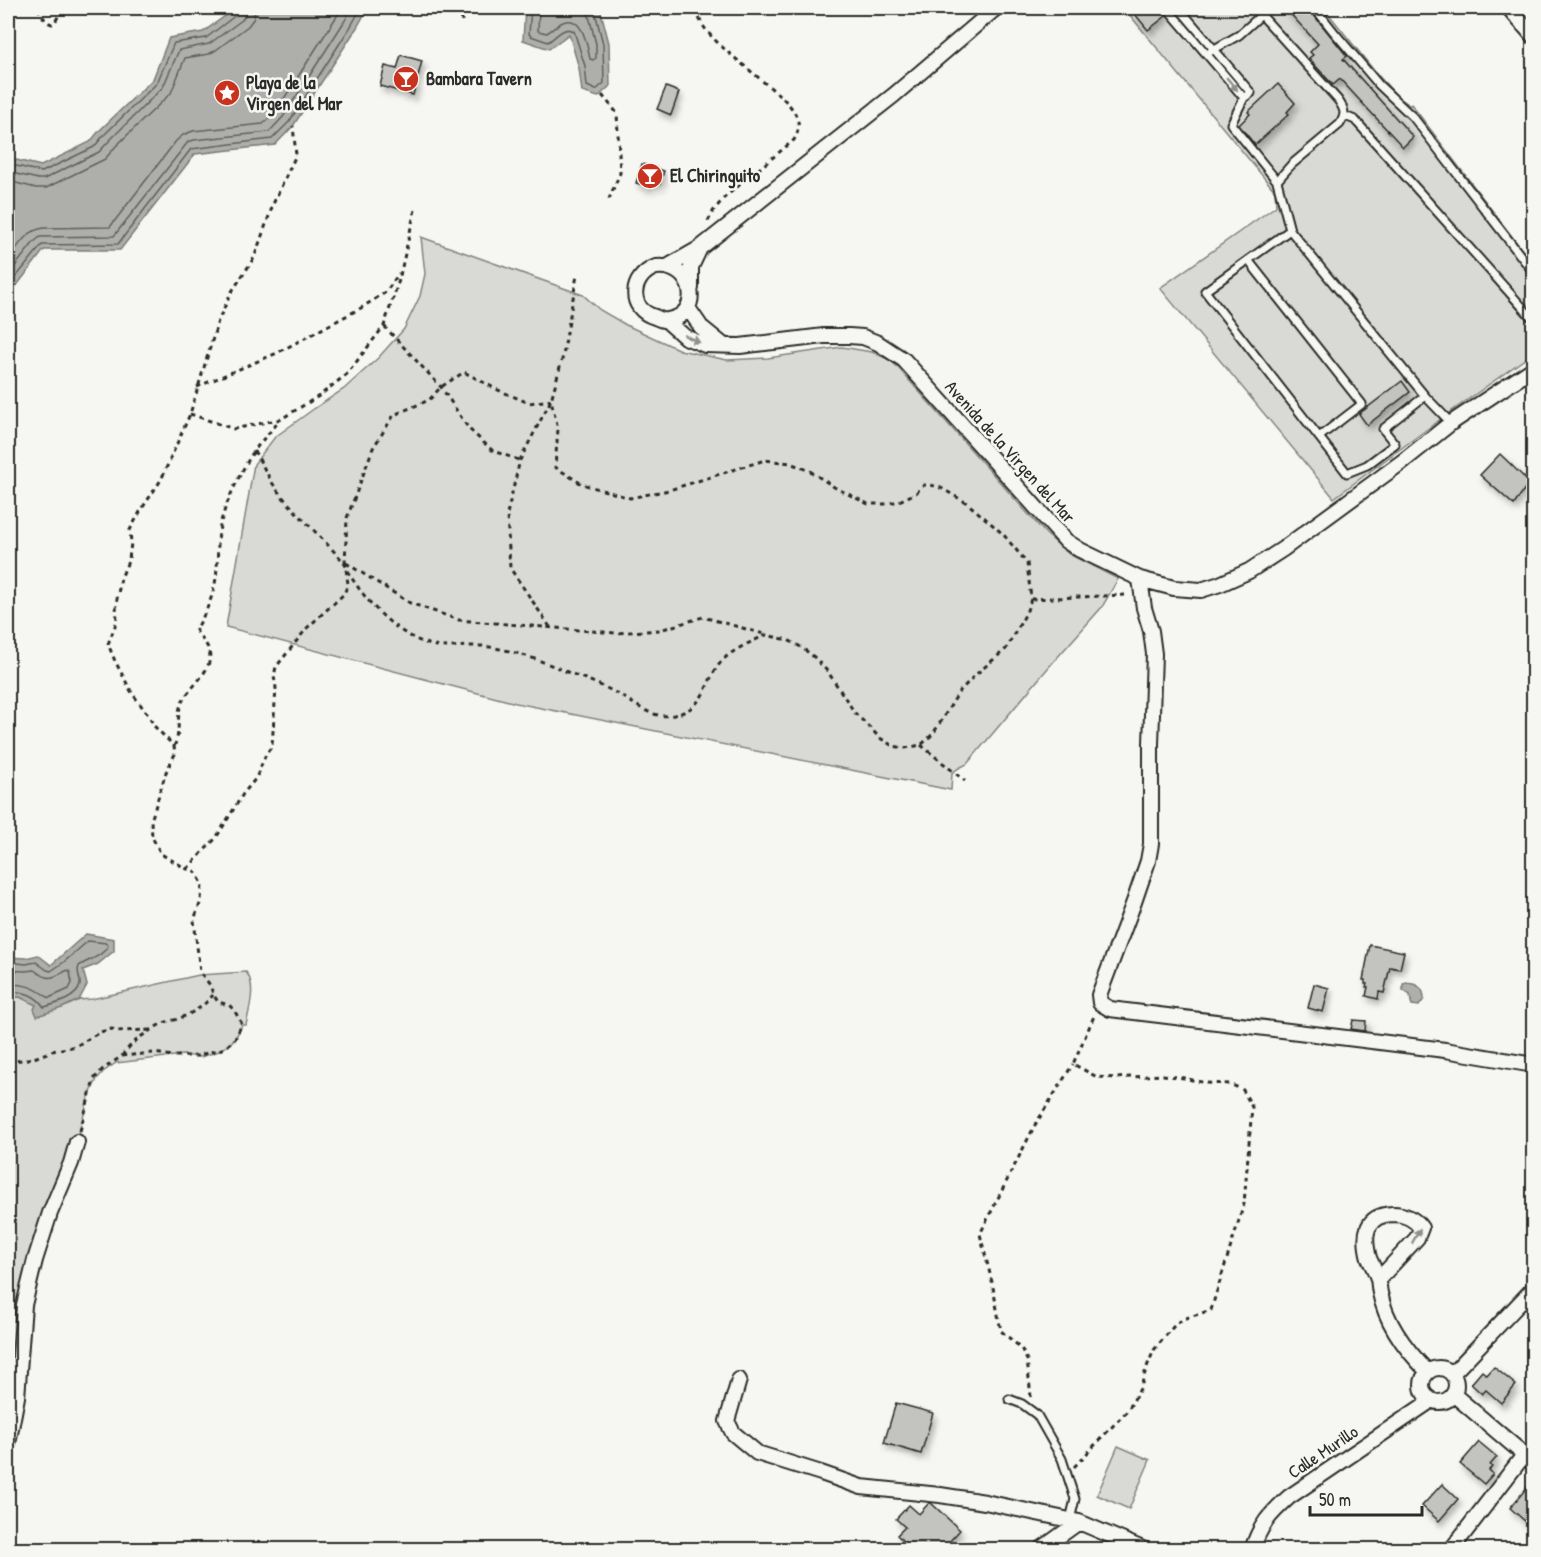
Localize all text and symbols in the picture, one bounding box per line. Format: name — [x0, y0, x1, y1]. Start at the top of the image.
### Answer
bar icon: Bambara Tavern — [391, 64, 421, 94]
place label: Bambara Tavern — [426, 66, 532, 91]
place label: Playa de la Virgen del Mar — [246, 70, 342, 117]
one-way arrow — [1226, 76, 1239, 92]
place icon: Playa de la Virgen del Mar — [212, 78, 242, 108]
bar icon: El Chiringuito — [635, 161, 665, 191]
place label: El Chiringuito — [670, 163, 761, 189]
one-way arrow — [684, 335, 701, 344]
street label: Avenida de la Virgen del Mar — [939, 375, 1081, 529]
one-way arrow — [1411, 1227, 1421, 1244]
street label: Calle Murillo — [1283, 1419, 1363, 1484]
scale bar — [1310, 1479, 1422, 1517]
text: 50 m — [1319, 1487, 1351, 1512]

